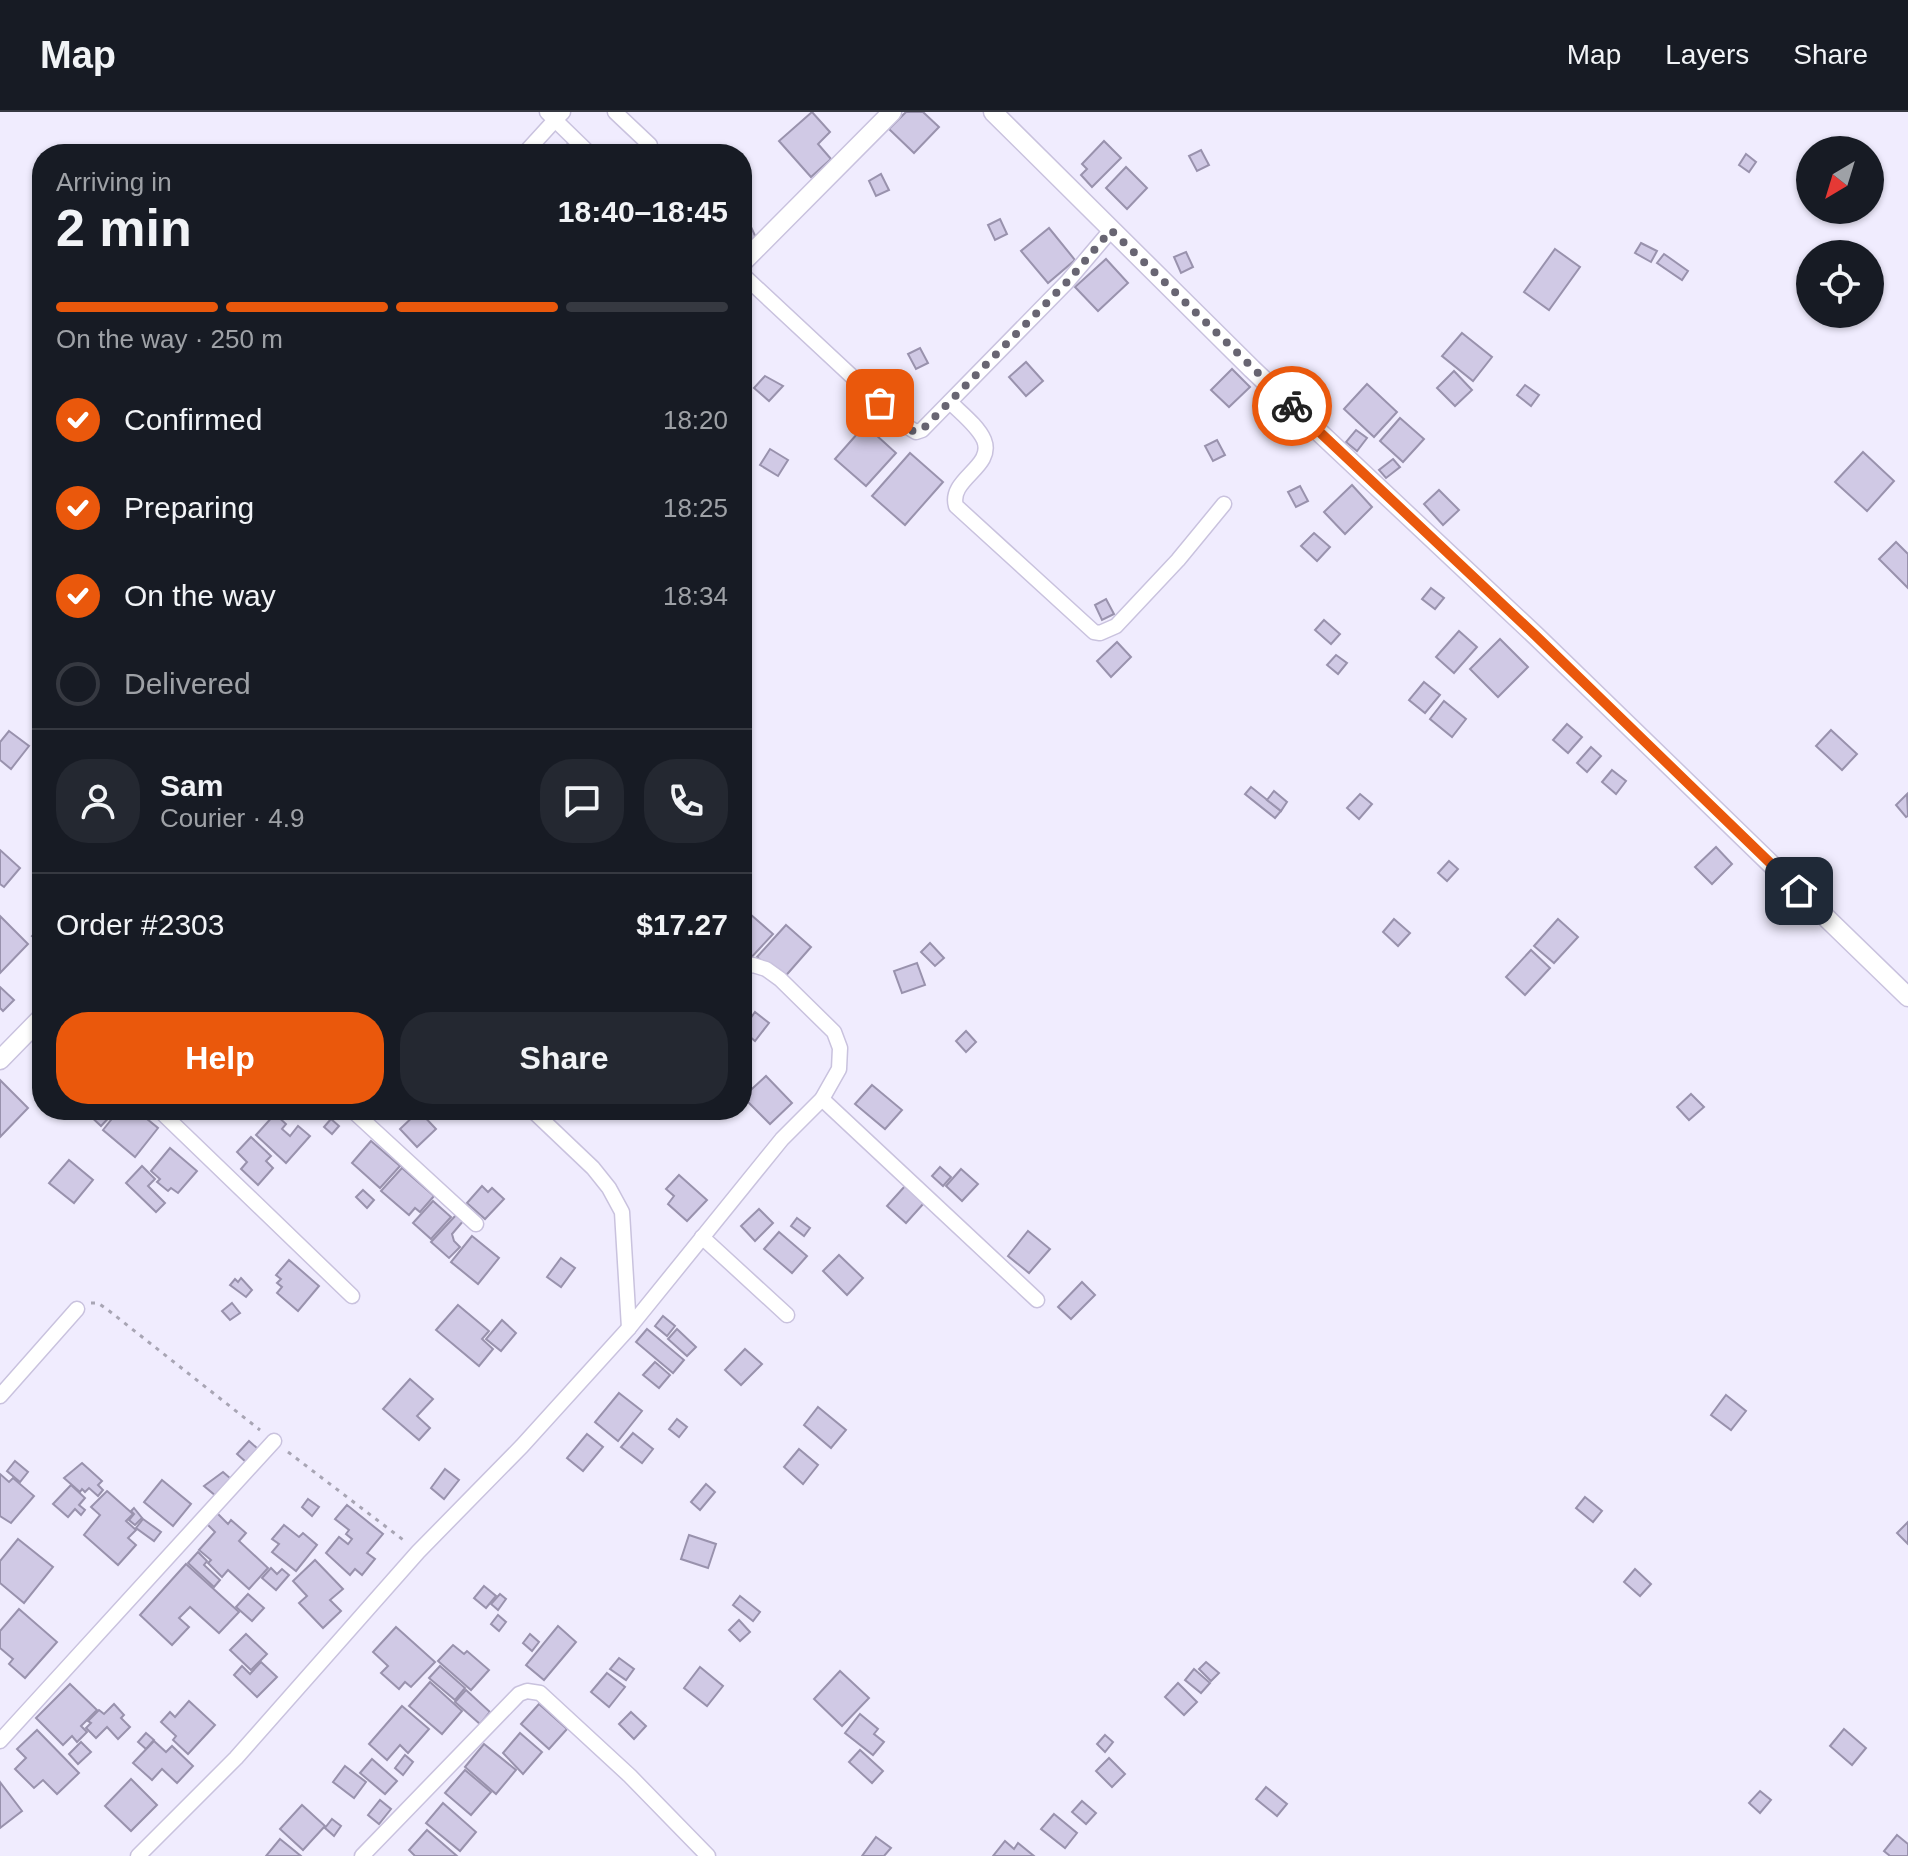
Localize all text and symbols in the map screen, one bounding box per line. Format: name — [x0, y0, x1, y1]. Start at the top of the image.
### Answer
text: Map — [40, 34, 116, 76]
text: Map — [1567, 39, 1621, 70]
text: Layers — [1665, 39, 1749, 70]
text: Share — [1793, 39, 1868, 70]
north arrow — [1796, 136, 1884, 224]
map controls — [1796, 136, 1884, 328]
text: Arriving in — [56, 167, 172, 197]
text: 18:40–18:45 — [558, 195, 728, 228]
text: 2 min — [56, 199, 192, 257]
button: locate — [1796, 240, 1884, 328]
text: On the way · 250 m — [56, 324, 283, 354]
courier — [1252, 366, 1332, 446]
pin — [846, 369, 914, 437]
icon: bag — [858, 381, 902, 425]
icon: bike — [1270, 384, 1314, 428]
icon: check — [56, 398, 100, 442]
text: Confirmed — [124, 403, 262, 436]
text: 18:20 — [663, 405, 728, 435]
icon: check — [56, 486, 100, 530]
text: Preparing — [124, 491, 254, 524]
text: 18:25 — [663, 493, 728, 523]
icon: check — [56, 574, 100, 618]
text: On the way — [124, 579, 276, 612]
text: 18:34 — [663, 581, 728, 611]
text: Delivered — [124, 667, 251, 700]
button: person — [56, 759, 140, 843]
button: chat — [540, 759, 624, 843]
button: phone — [644, 759, 728, 843]
text: Sam — [160, 769, 223, 802]
text: Courier · 4.9 — [160, 803, 305, 833]
pin — [1765, 857, 1833, 925]
icon: home — [1777, 869, 1821, 913]
text: Order #2303 — [56, 908, 224, 941]
text: $17.27 — [636, 908, 728, 941]
button: Help — [56, 1012, 384, 1104]
button: Share — [400, 1012, 728, 1104]

